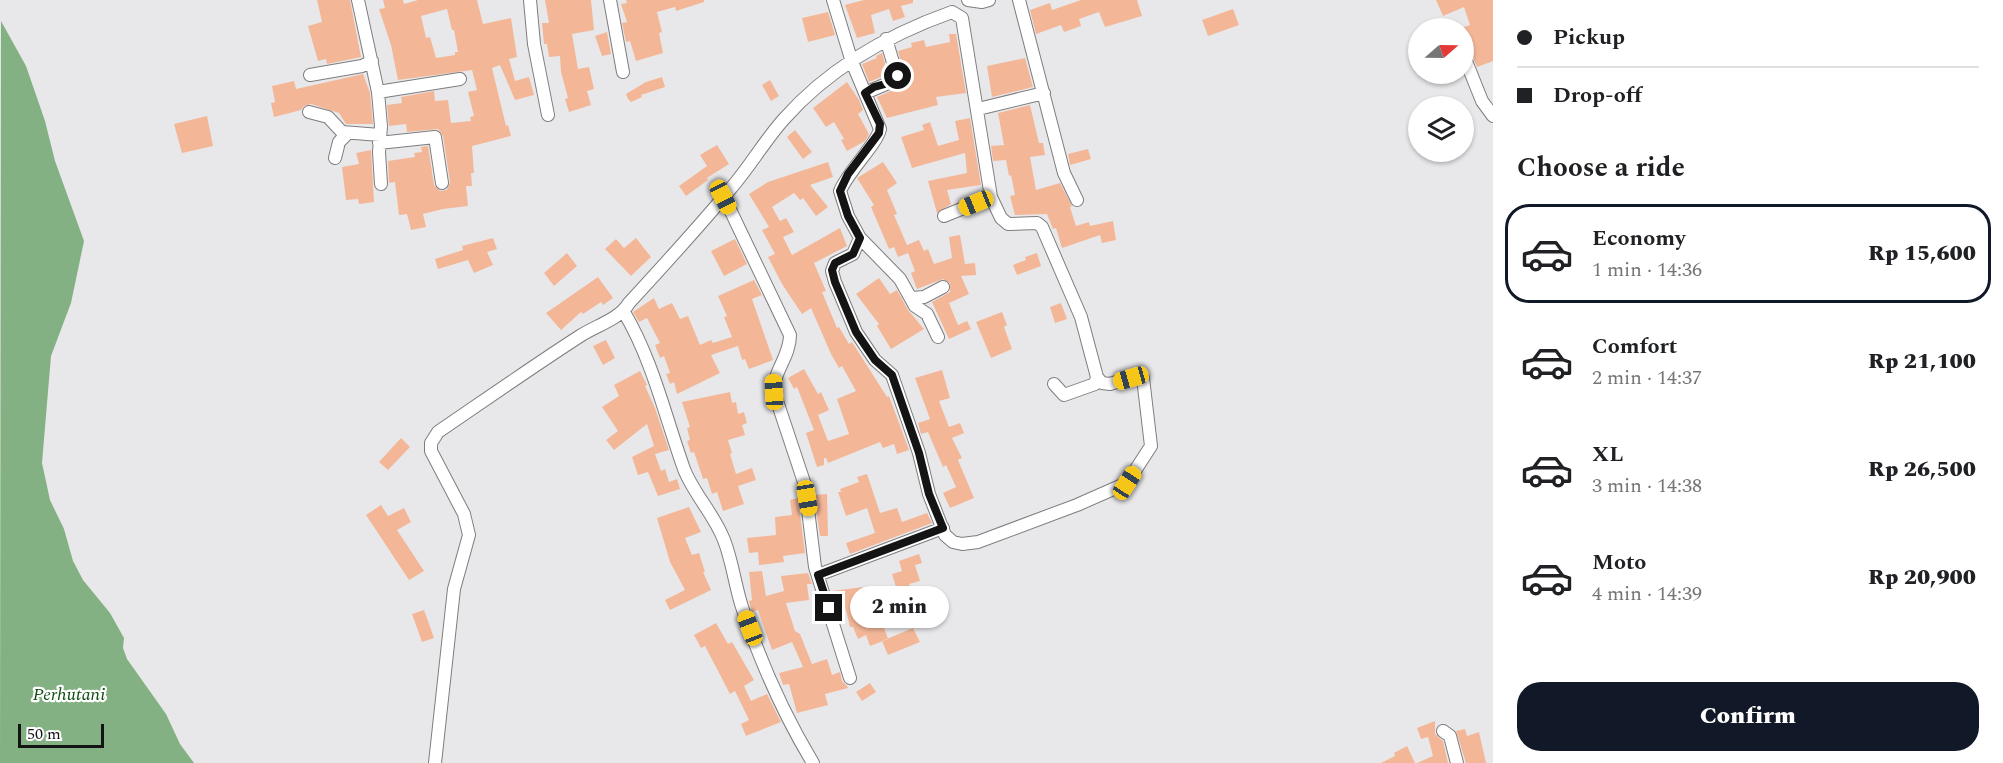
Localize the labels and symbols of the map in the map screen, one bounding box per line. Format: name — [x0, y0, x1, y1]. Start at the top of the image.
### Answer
north arrow — [1408, 18, 1474, 84]
route start — [884, 62, 911, 89]
car — [707, 177, 739, 217]
car — [956, 188, 996, 218]
car — [1111, 364, 1151, 392]
car — [764, 374, 784, 410]
car — [1110, 463, 1144, 503]
car — [795, 479, 819, 517]
callout: 2 min — [850, 587, 949, 629]
route end — [815, 594, 842, 621]
car — [735, 608, 765, 648]
park label: Perhutani — [33, 681, 105, 708]
scale bar — [18, 721, 104, 748]

